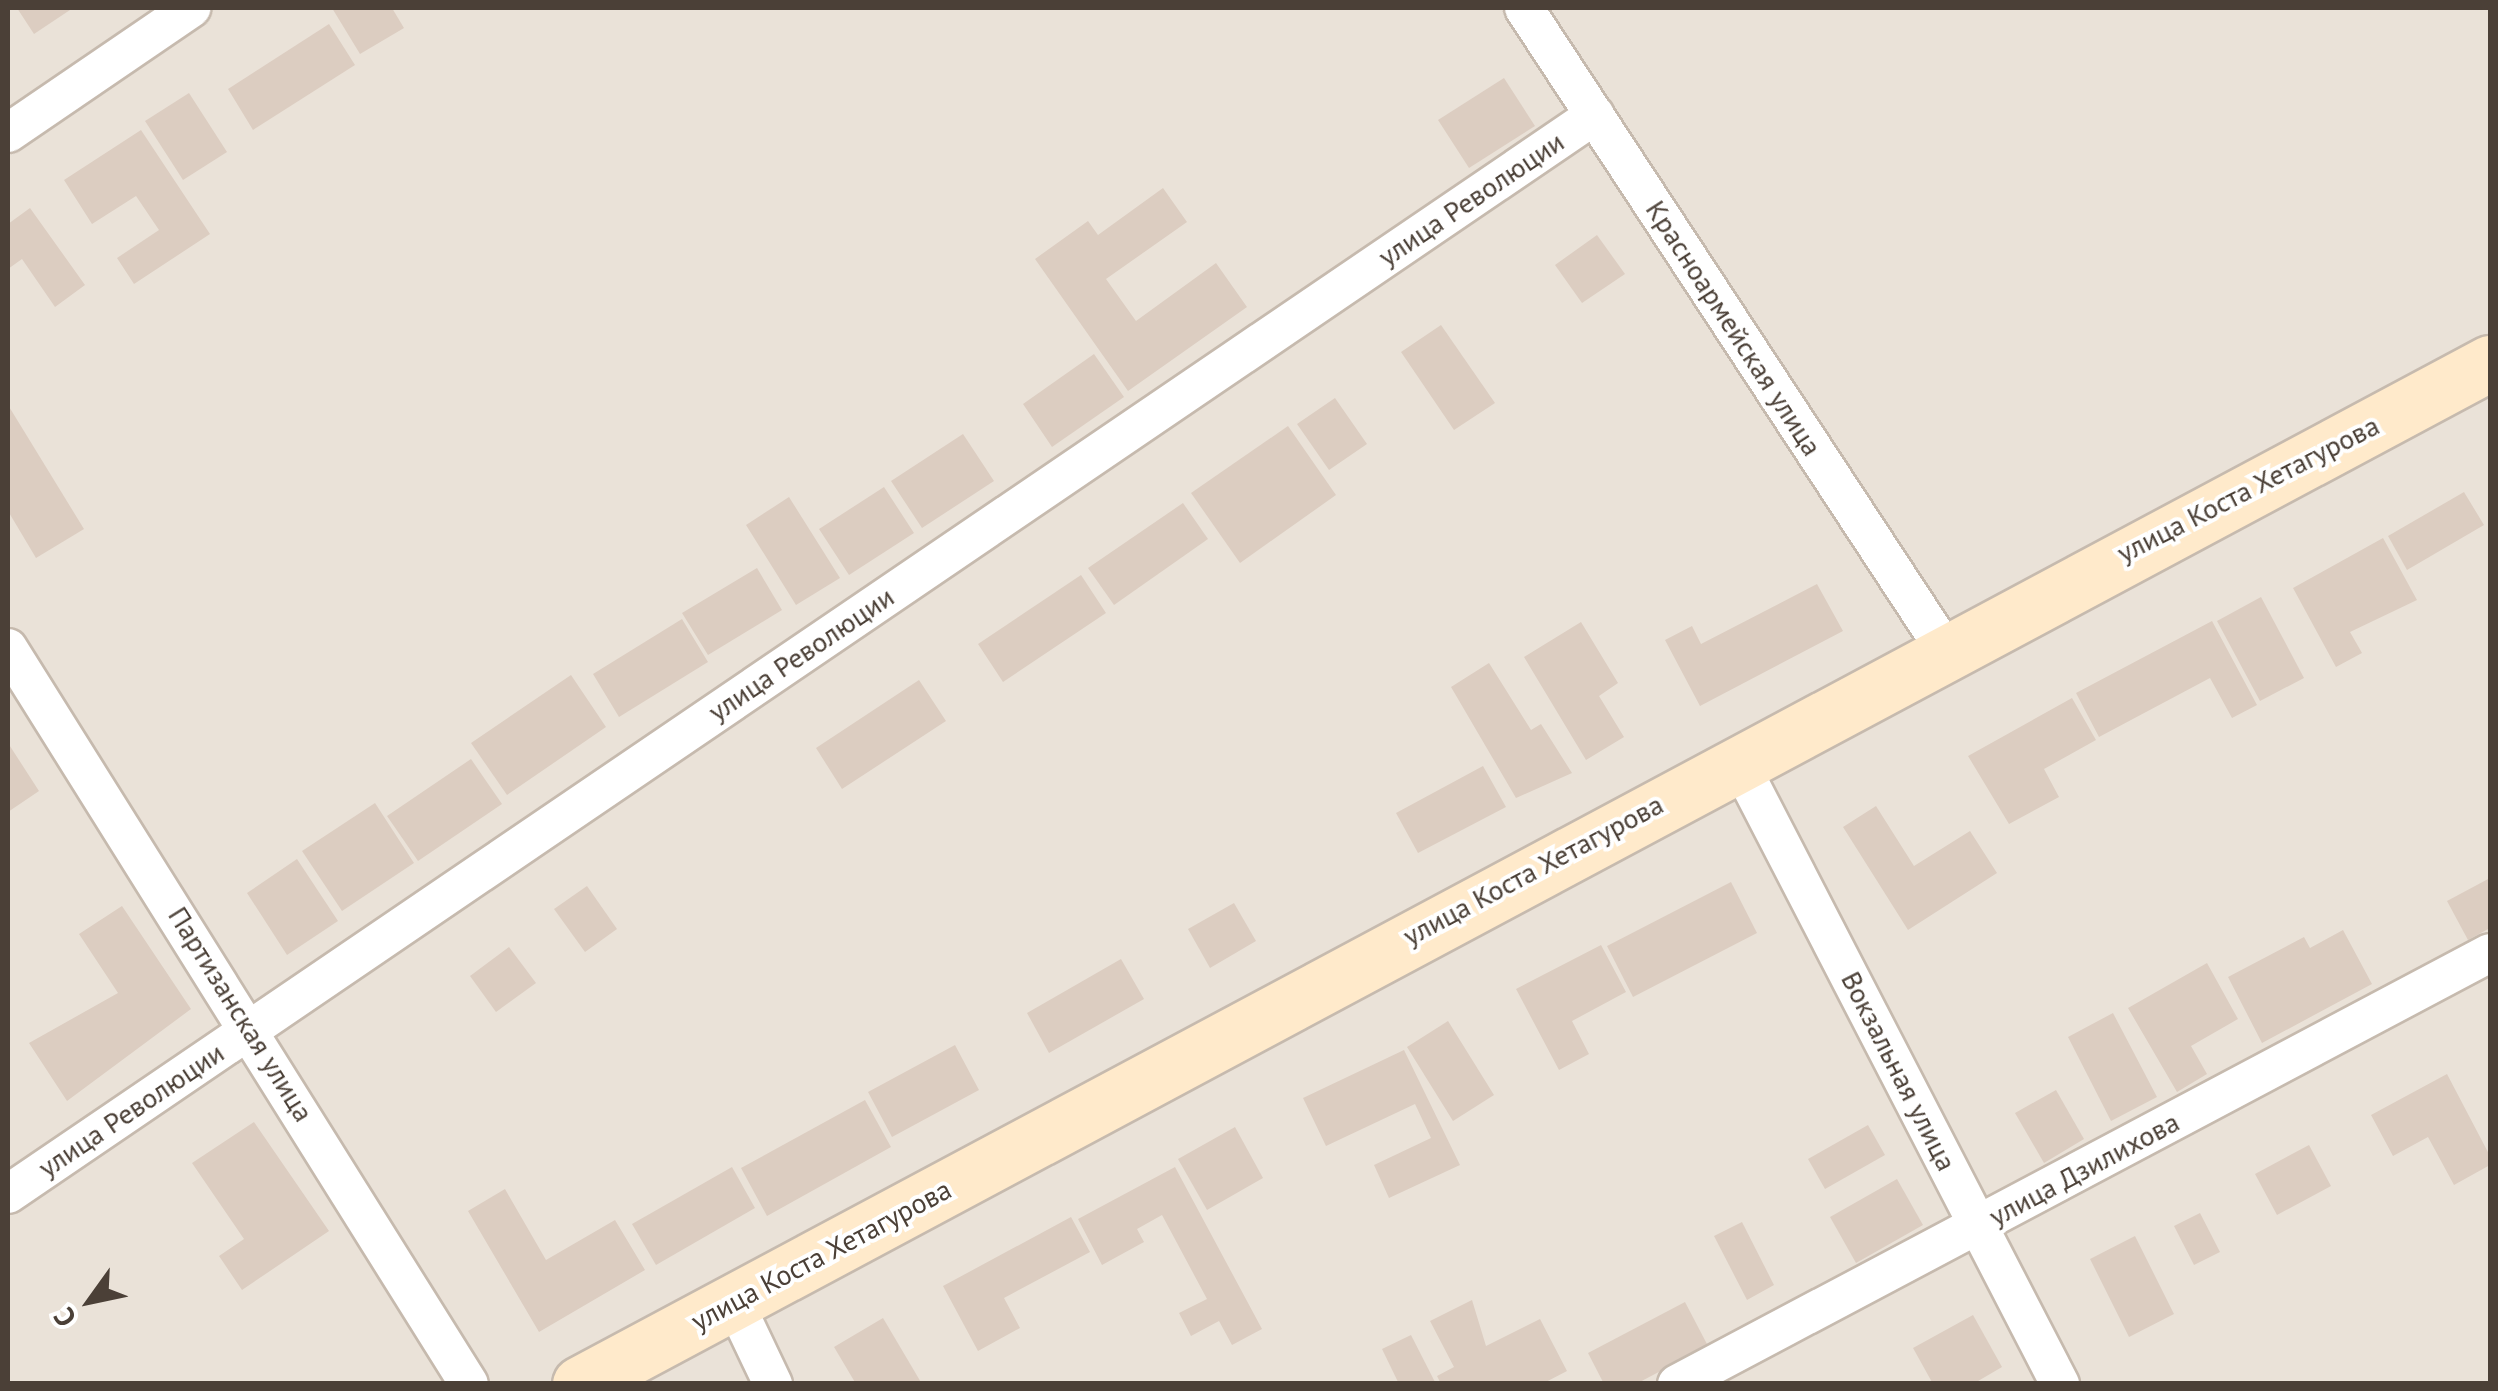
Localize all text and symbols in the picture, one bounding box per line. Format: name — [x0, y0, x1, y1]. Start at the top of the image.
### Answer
street label: улица Революции — [1372, 125, 1570, 273]
street label: Красноармейская улица — [1639, 194, 1829, 462]
street label: улица Коста Хетагурова — [2111, 408, 2385, 570]
street label: улица Революции — [702, 580, 900, 728]
street label: улица Коста Хетагурова — [1397, 787, 1669, 953]
street label: Партизанская улица — [161, 900, 321, 1128]
street label: Вокзальная улица — [1834, 966, 1964, 1176]
street label: улица Революции — [32, 1036, 230, 1184]
street label: улица Дзилихова — [1983, 1105, 2185, 1233]
street label: улица Коста Хетагурова — [685, 1172, 957, 1338]
north arrow — [40, 1251, 140, 1351]
text: С — [45, 1301, 84, 1334]

